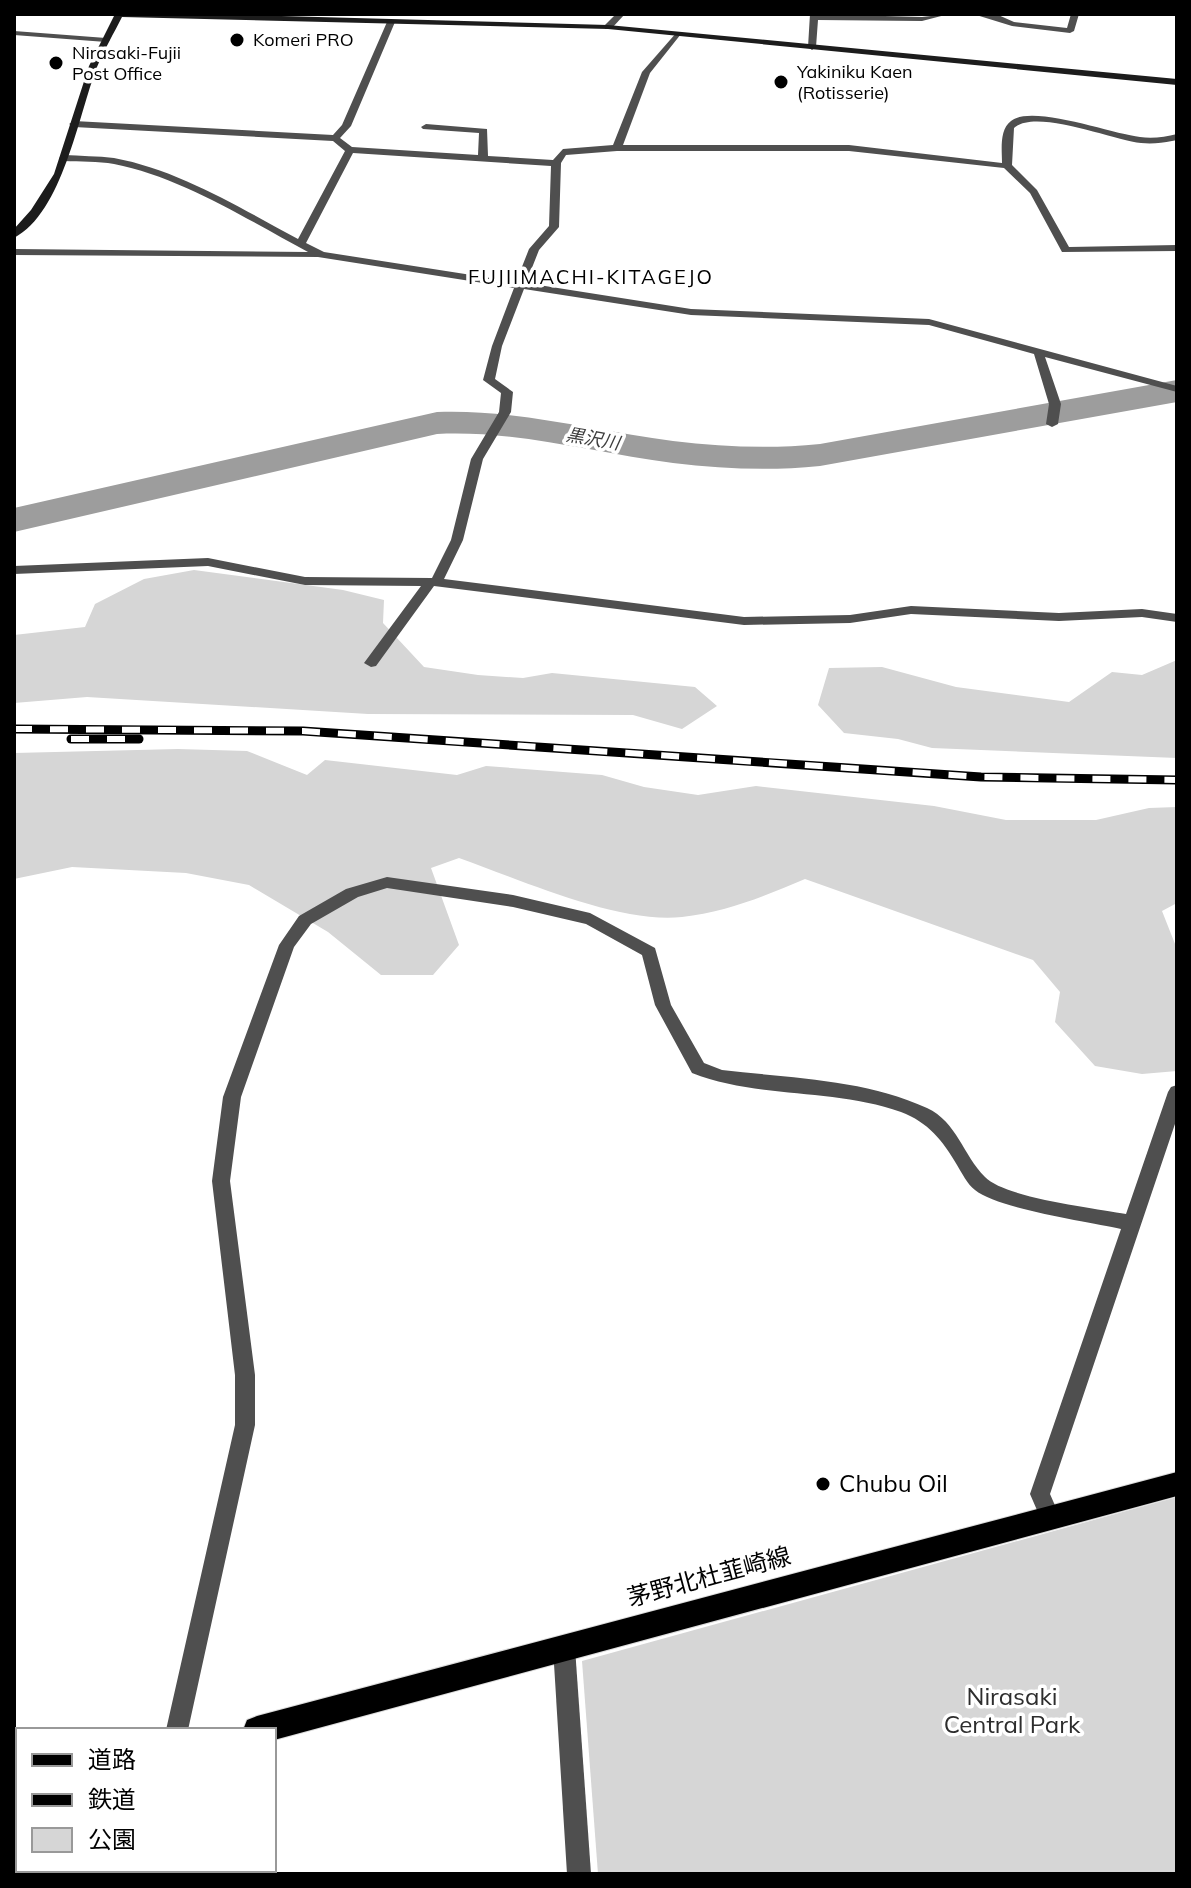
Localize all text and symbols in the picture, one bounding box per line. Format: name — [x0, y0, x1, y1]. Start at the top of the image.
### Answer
place label: Komeri PRO — [253, 28, 354, 51]
marker: Komeri PRO — [228, 31, 246, 49]
place label: Nirasaki-Fujii Post Office — [72, 41, 181, 85]
marker: Nirasaki-Fujii Post Office — [47, 54, 65, 72]
place label: Yakiniku Kaen (Rotisserie) — [796, 60, 913, 104]
marker: Yakiniku Kaen (Rotisserie) — [772, 73, 790, 91]
district label: FUJIIMACHI-KITAGEJO — [468, 264, 714, 289]
water label: 黒沢川 — [565, 422, 624, 455]
place label: Chubu Oil — [839, 1468, 948, 1498]
marker: Chubu Oil — [814, 1475, 832, 1493]
street label: 茅野北杜韮崎線 — [624, 1540, 794, 1612]
park label: Nirasaki Central Park — [944, 1681, 1081, 1739]
legend — [16, 1728, 276, 1872]
text: 道路 — [88, 1744, 136, 1774]
text: 鉄道 — [88, 1784, 136, 1814]
text: 公園 — [88, 1824, 136, 1854]

